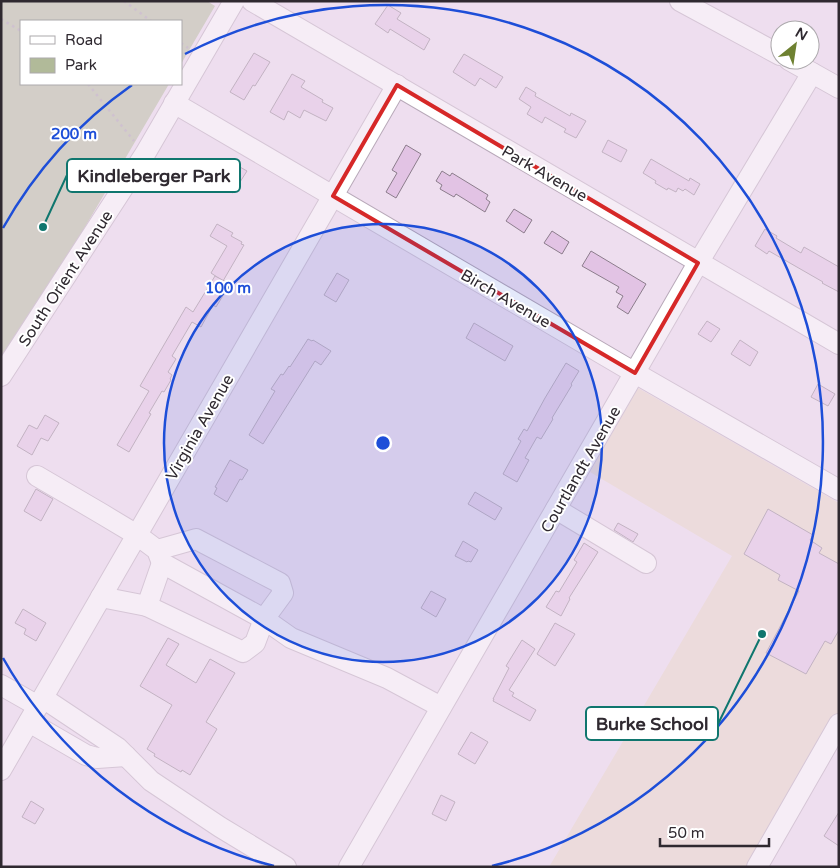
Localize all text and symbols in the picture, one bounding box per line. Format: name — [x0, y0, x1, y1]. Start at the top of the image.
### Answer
legend — [20, 20, 182, 85]
north arrow — [770, 20, 820, 70]
text: N — [792, 24, 810, 44]
text: Road — [65, 31, 103, 49]
text: Park — [65, 56, 97, 74]
text: 200 m — [51, 125, 97, 143]
street label: Park Avenue — [498, 141, 591, 206]
callout: Kindleberger Park — [67, 159, 240, 192]
text: Kindleberger Park — [77, 165, 231, 187]
street label: South Orient Avenue — [14, 207, 117, 350]
street label: Birch Avenue — [457, 265, 554, 333]
text: 100 m — [205, 279, 251, 297]
street label: Virginia Avenue — [161, 371, 238, 484]
street label: Courtlandt Avenue — [536, 403, 625, 536]
centre of rings — [374, 434, 392, 452]
callout: Burke School — [586, 707, 718, 740]
text: Burke School — [596, 713, 708, 735]
scale bar — [660, 816, 769, 848]
text: 50 m — [668, 824, 705, 842]

